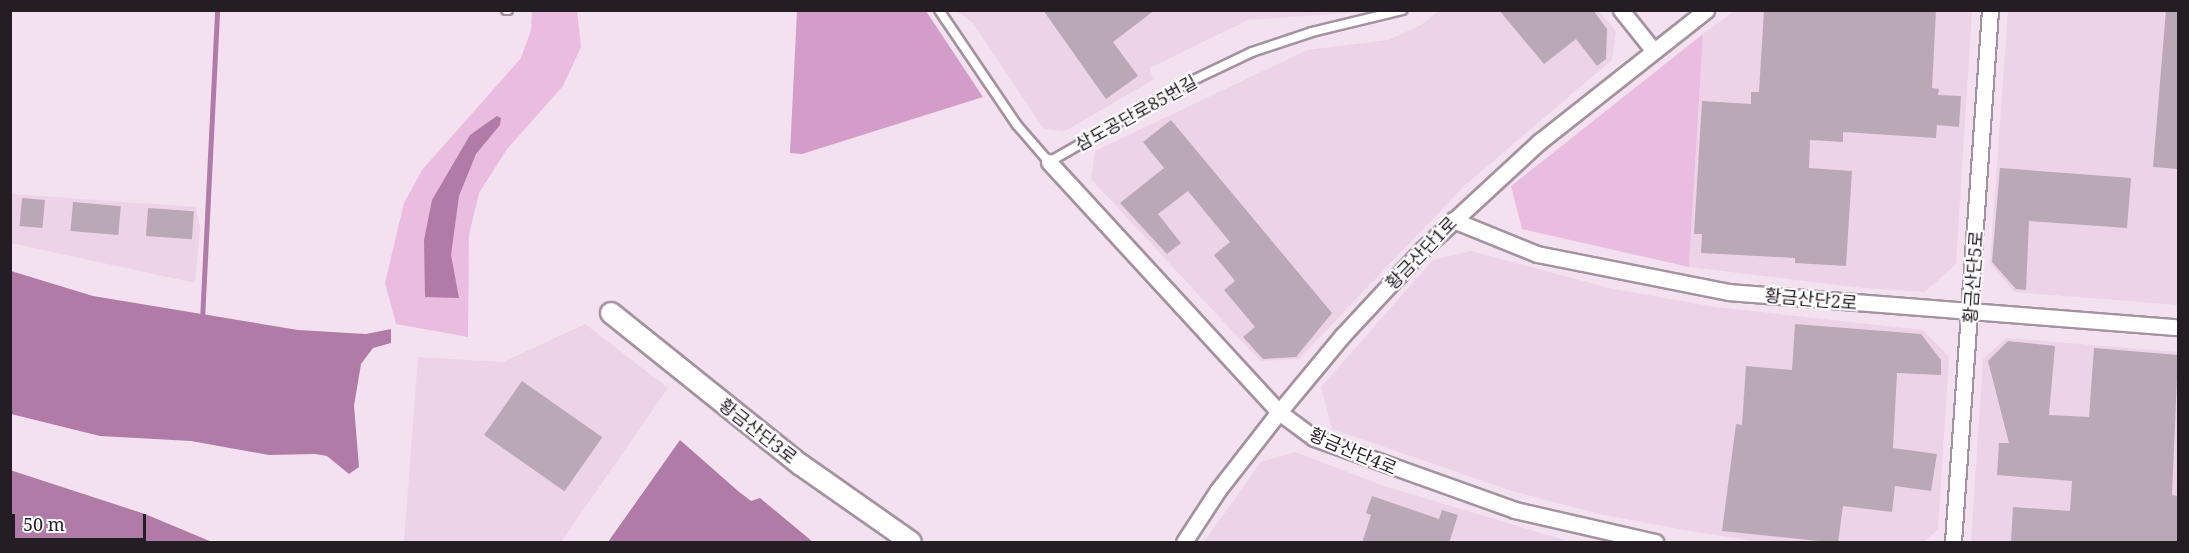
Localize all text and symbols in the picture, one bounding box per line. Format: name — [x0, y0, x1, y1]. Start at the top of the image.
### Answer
street label: 삼도공단로85번길 — [1071, 71, 1201, 155]
street label: 황금산단1로 — [1381, 212, 1461, 294]
street label: 황금산단5로 — [1959, 230, 1987, 324]
street label: 황금산단2로 — [1764, 284, 1858, 314]
street label: 황금산단3로 — [715, 394, 801, 468]
street label: 황금산단4로 — [1306, 423, 1400, 479]
scale bar — [15, 502, 148, 540]
text: 50 m — [23, 512, 65, 536]

